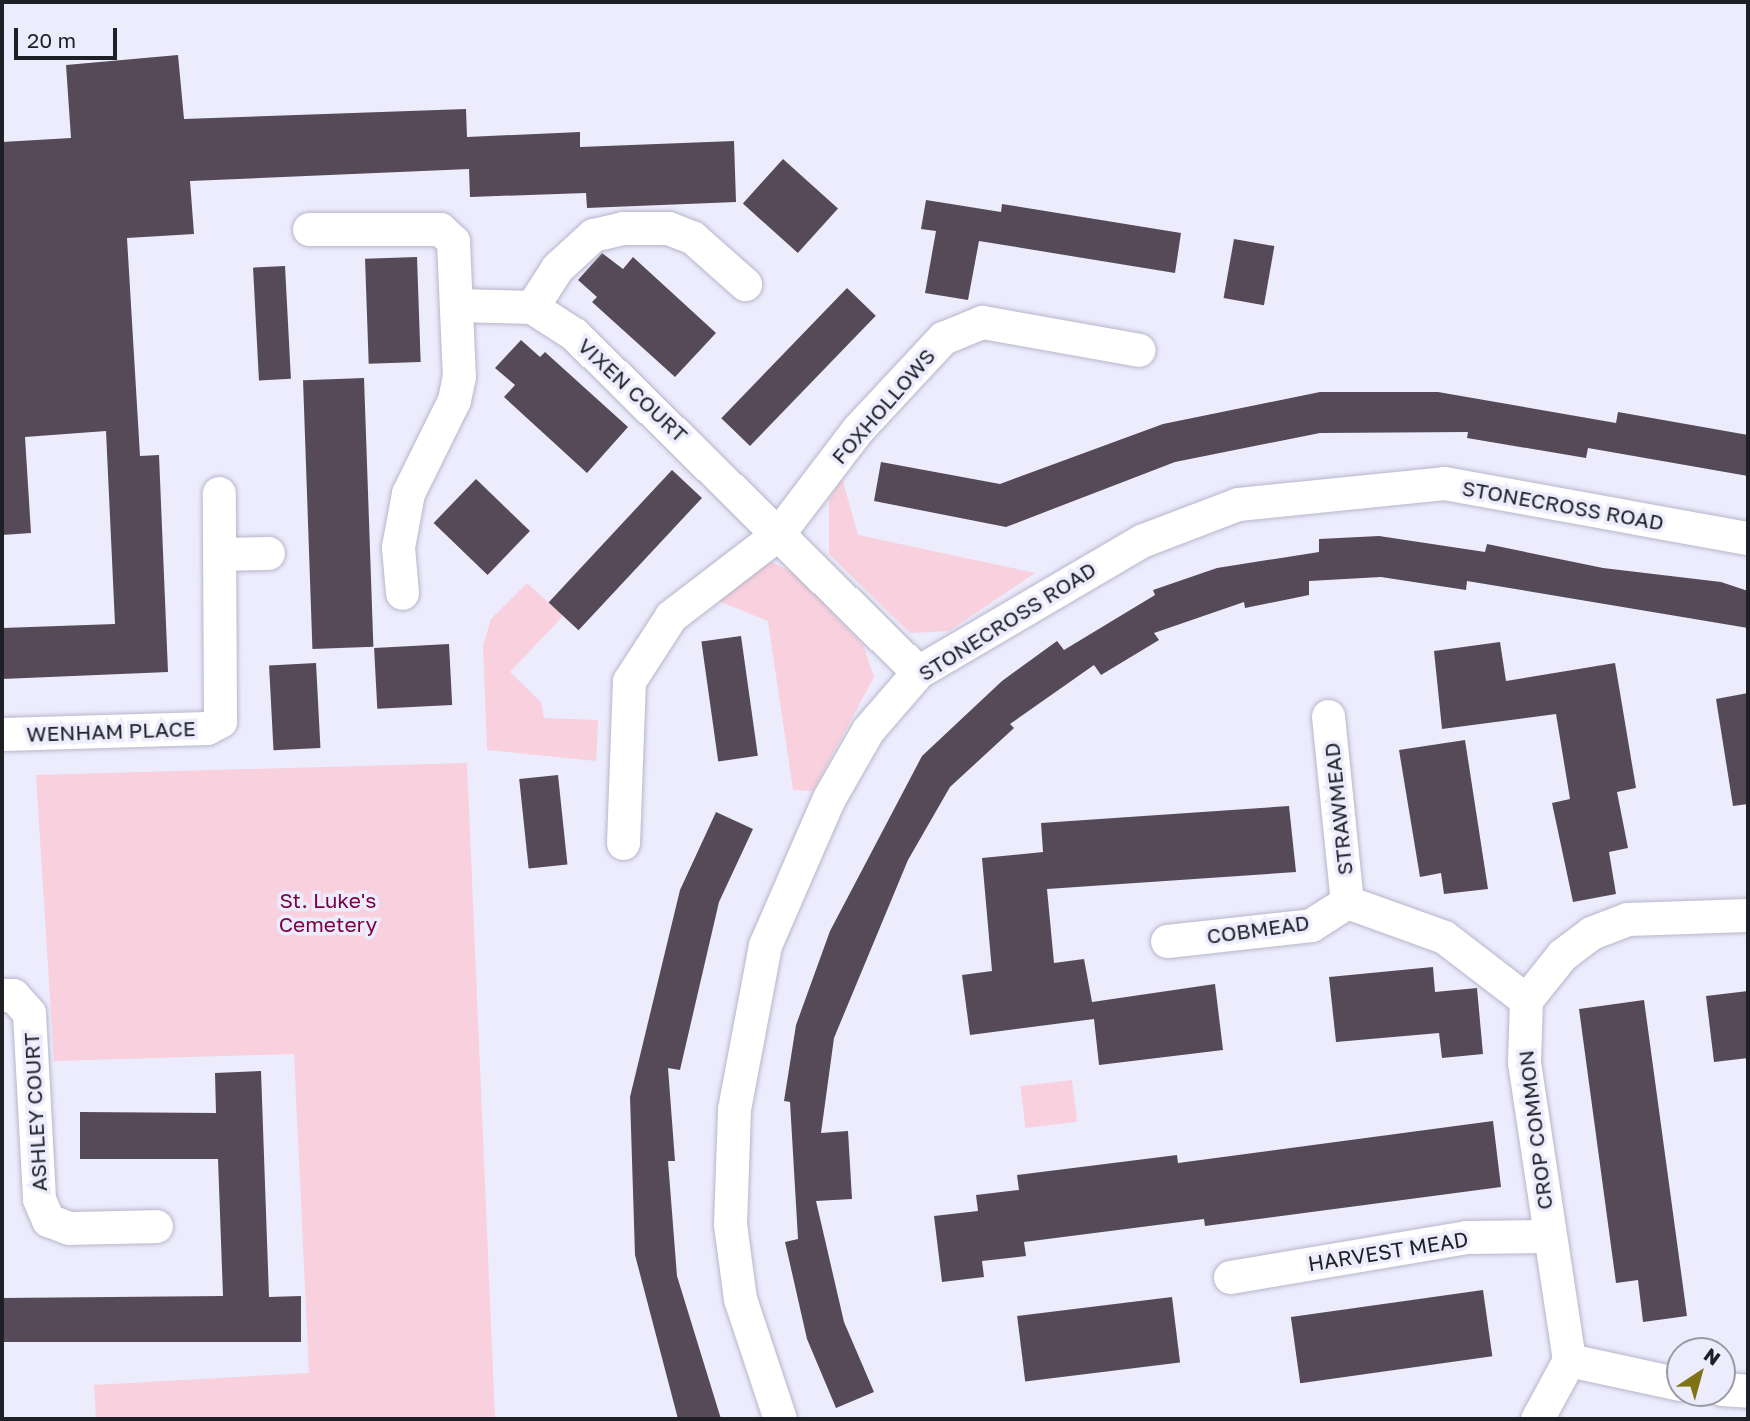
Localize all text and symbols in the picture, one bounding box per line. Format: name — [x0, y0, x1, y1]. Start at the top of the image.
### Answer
scale bar — [18, 14, 121, 58]
text: 20 m — [27, 27, 76, 53]
street label: VIXEN COURT — [573, 333, 693, 447]
street label: FOXHOLLOWS — [826, 343, 940, 469]
street label: STONECROSS ROAD — [1460, 475, 1666, 535]
street label: STONECROSS ROAD — [914, 556, 1100, 686]
street label: WENHAM PLACE — [26, 715, 196, 747]
street label: STRAWMEAD — [1319, 741, 1357, 877]
park label: St. Luke's Cemetery — [279, 887, 377, 937]
street label: COBMEAD — [1205, 909, 1311, 949]
street label: ASHLEY COURT — [18, 1032, 52, 1192]
street label: CROP COMMON — [1513, 1049, 1557, 1211]
street label: HARVEST MEAD — [1306, 1226, 1470, 1276]
north arrow — [1666, 1337, 1736, 1407]
text: N — [1700, 1343, 1725, 1370]

